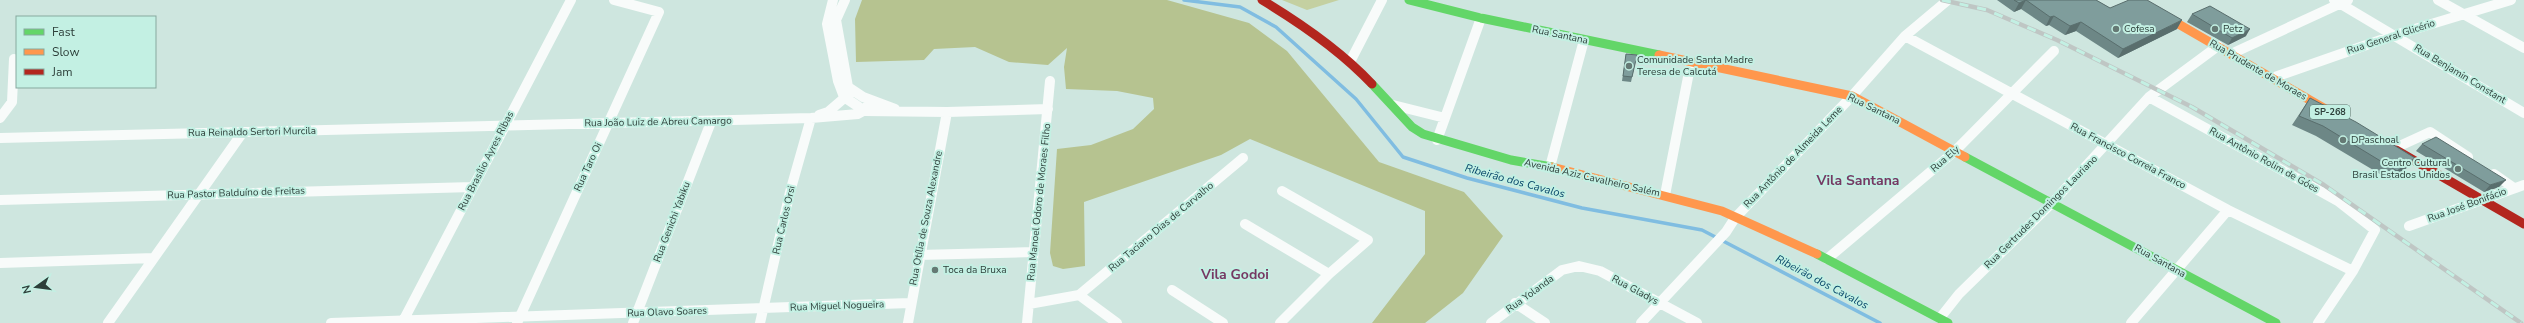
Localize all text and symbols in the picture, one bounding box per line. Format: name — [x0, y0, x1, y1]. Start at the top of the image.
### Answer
legend — [16, 16, 156, 88]
street label: Rua General Glicério — [2345, 16, 2437, 58]
street label: Rua Santana — [1531, 22, 1589, 48]
place label: Cofesa — [2124, 22, 2155, 36]
place label: Petz — [2223, 22, 2243, 36]
text: Fast — [52, 24, 75, 40]
marker: Cofesa — [2111, 24, 2121, 34]
marker: Petz — [2210, 24, 2220, 34]
street label: Rua Prudente de Moraes — [2207, 36, 2310, 104]
street label: Rua Benjamin Constant — [2411, 41, 2509, 107]
text: Slow — [52, 44, 80, 60]
place label: Comunidade Santa Madre Teresa de Calcutá — [1637, 53, 1753, 79]
marker: Comunidade Santa Madre Teresa de Calcutá — [1624, 61, 1634, 71]
text: Jam — [51, 64, 73, 80]
street label: Rua Santana — [1845, 90, 1903, 128]
street label: Rua Antônio de Almeida Leme — [1740, 103, 1846, 211]
road number: SP-268 — [2310, 105, 2350, 119]
street label: Rua Brasílio Ayres Ribas — [455, 109, 517, 213]
street label: Rua João Luiz de Abreu Camargo — [584, 114, 732, 130]
street label: Rua Francisco Correia Franco — [2068, 120, 2189, 193]
street label: Rua Manoel Odoro de Moraes Filho — [1024, 122, 1054, 281]
street label: Rua Reinaldo Sertori Murcila — [188, 124, 316, 140]
street label: Rua Antônio Rolim de Góes — [2207, 124, 2322, 196]
place label: DPaschoal — [2351, 133, 2399, 147]
marker: DPaschoal — [2338, 135, 2348, 145]
street label: Rua Taro Oi — [571, 140, 605, 194]
street label: Rua Ely — [1928, 142, 1963, 175]
street label: Rua Otília de Souza Alexandre — [906, 150, 946, 286]
street label: Rua Gertrudes Domingos Lauriano — [1981, 152, 2101, 272]
street label: Avenida Aziz Cavalheiro Salém — [1523, 156, 1661, 200]
place label: Centro Cultural Brasil Estados Unidos — [2352, 156, 2450, 182]
water label: Ribeirão dos Cavalos — [1463, 160, 1567, 202]
marker: Centro Cultural Brasil Estados Unidos — [2453, 164, 2463, 174]
district label: Vila Santana — [1815, 171, 1900, 190]
street label: Rua Taciano Dias de Carvalho — [1105, 179, 1217, 275]
street label: Rua Genichi Yabiku — [650, 180, 694, 264]
street label: Rua Pastor Balduíno de Freitas — [167, 184, 305, 202]
street label: Rua Carlos Orsi — [769, 184, 799, 256]
street label: Rua José Bonifácio — [2426, 184, 2509, 226]
street label: Rua Santana — [2132, 241, 2188, 281]
water label: Ribeirão dos Cavalos — [1773, 251, 1871, 313]
place label: Toca da Bruxa — [943, 263, 1006, 277]
marker: Toca da Bruxa — [930, 265, 940, 275]
district label: Vila Godoi — [1200, 265, 1269, 284]
north arrow — [16, 267, 56, 307]
street label: Rua Yolanda — [1503, 272, 1557, 316]
street label: Rua Gladys — [1609, 272, 1661, 308]
text: N — [19, 283, 35, 295]
street label: Rua Miguel Nogueira — [790, 297, 884, 315]
street label: Rua Olavo Soares — [627, 304, 707, 320]

